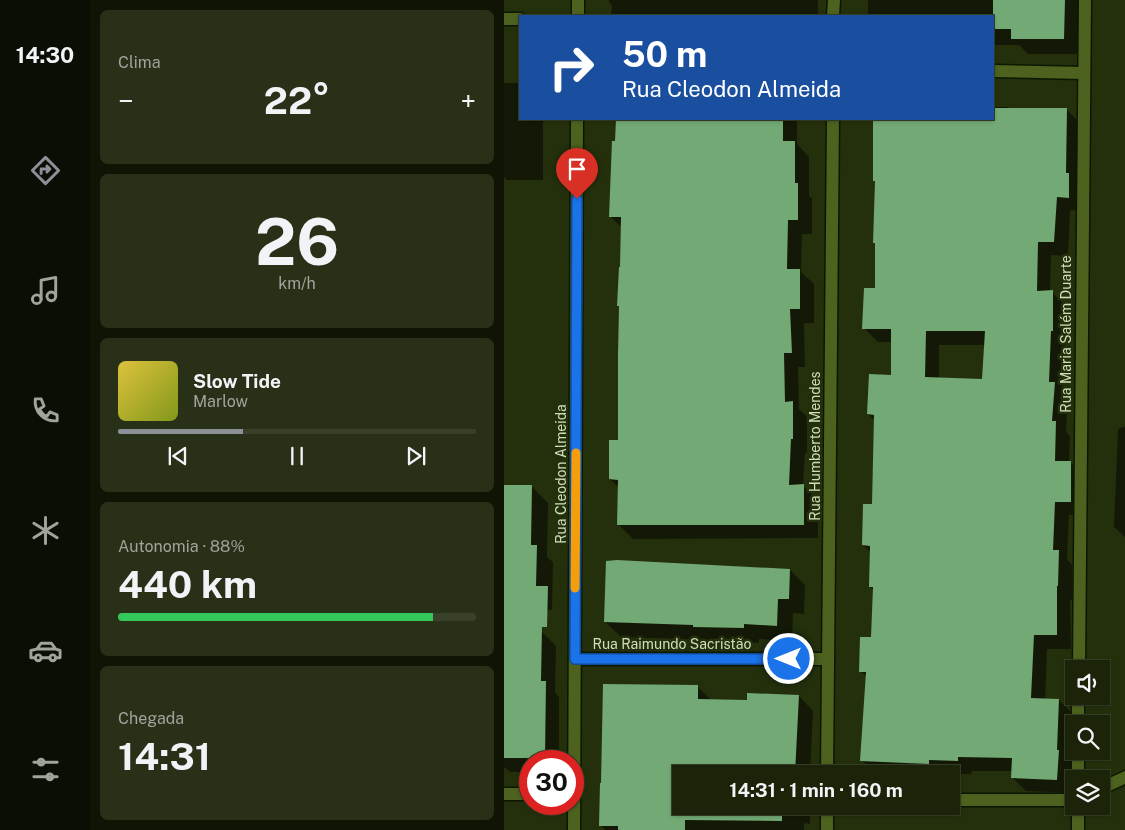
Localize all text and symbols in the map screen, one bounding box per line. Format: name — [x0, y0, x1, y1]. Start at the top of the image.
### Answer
text: 50 m — [622, 34, 707, 75]
icon: right — [539, 35, 604, 100]
text: 14:30 — [16, 42, 74, 68]
text: Clima — [118, 53, 161, 72]
text: Rua Cleodon Almeida — [622, 76, 841, 102]
text: 22° — [264, 78, 330, 123]
text: − — [118, 84, 134, 117]
text: + — [460, 84, 476, 117]
pin — [556, 148, 598, 199]
icon: directions — [28, 153, 63, 188]
icon: arrive — [563, 155, 591, 183]
text: 26 — [255, 203, 339, 280]
street label: Rua Maria Salém Duarte — [1058, 255, 1074, 413]
icon: music — [28, 273, 63, 308]
text: km/h — [278, 274, 316, 293]
text: Slow Tide — [193, 370, 281, 392]
street label: Rua Humberto Mendes — [807, 371, 823, 521]
text: Marlow — [193, 392, 248, 411]
icon: phone — [28, 393, 63, 428]
street label: Rua Cleodon Almeida — [553, 404, 569, 544]
icon: previous — [164, 442, 192, 470]
icon: pause — [283, 442, 311, 470]
icon: next — [402, 442, 430, 470]
icon: climate — [28, 513, 63, 548]
text: Autonomia · 88% — [118, 537, 245, 556]
text: 440 km — [118, 562, 257, 607]
position arrow — [762, 632, 814, 684]
icon: car — [28, 633, 63, 668]
street label: Rua Raimundo Sacristão — [593, 636, 751, 652]
map controls — [1065, 660, 1110, 815]
button: sound — [1065, 660, 1110, 705]
text: Chegada — [118, 709, 184, 728]
button: search — [1065, 715, 1110, 760]
text: 14:31 — [118, 734, 211, 779]
speed limit sign: 30 — [519, 750, 584, 815]
icon: filters — [28, 752, 63, 787]
button: layers — [1065, 770, 1110, 815]
text: 14:31 · 1 min · 160 m — [729, 779, 903, 801]

